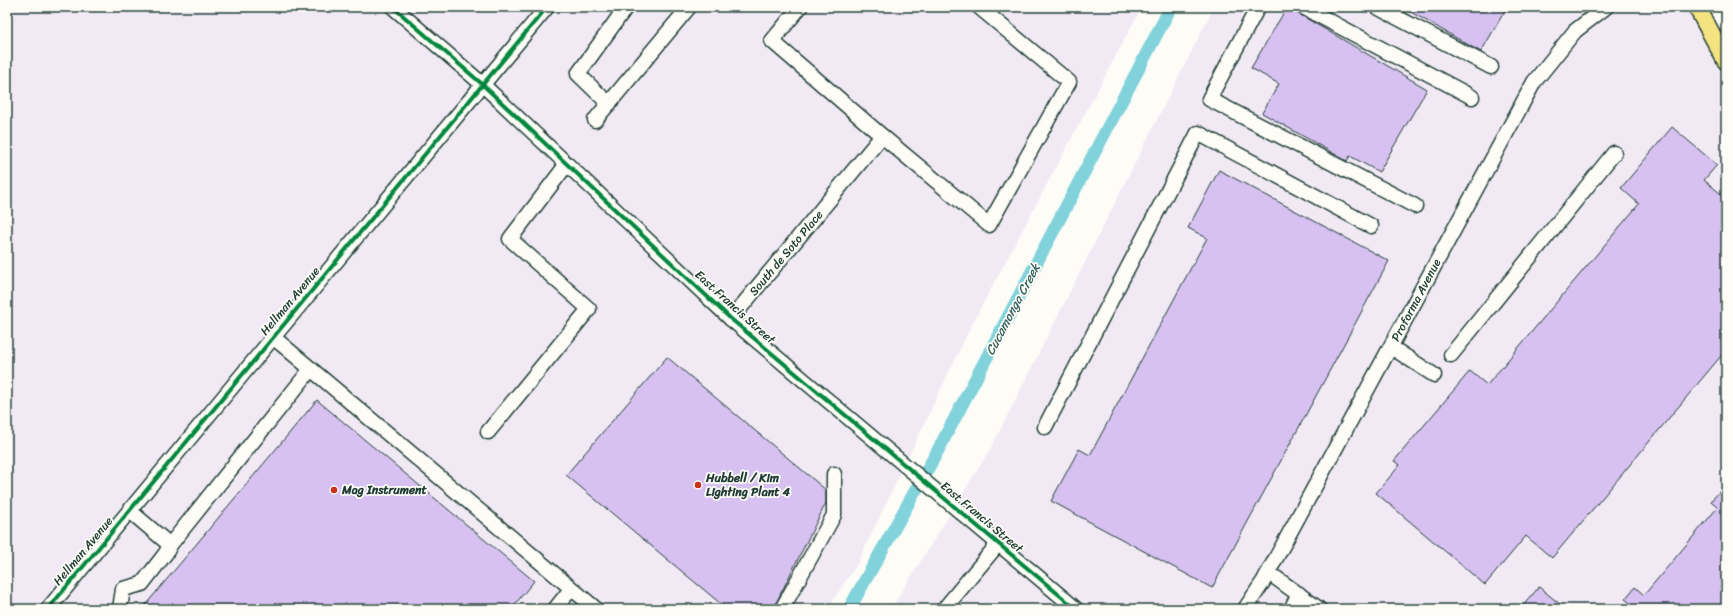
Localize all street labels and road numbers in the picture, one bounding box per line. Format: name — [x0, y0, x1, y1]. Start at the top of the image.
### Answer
street label: South de Soto Place — [743, 205, 829, 301]
street label: Proforma Avenue — [1385, 254, 1447, 345]
street label: Hellman Avenue — [254, 261, 326, 341]
street label: East Francis Street — [689, 264, 781, 350]
street label: East Francis Street — [936, 476, 1029, 559]
street label: Hellman Avenue — [47, 511, 119, 591]

